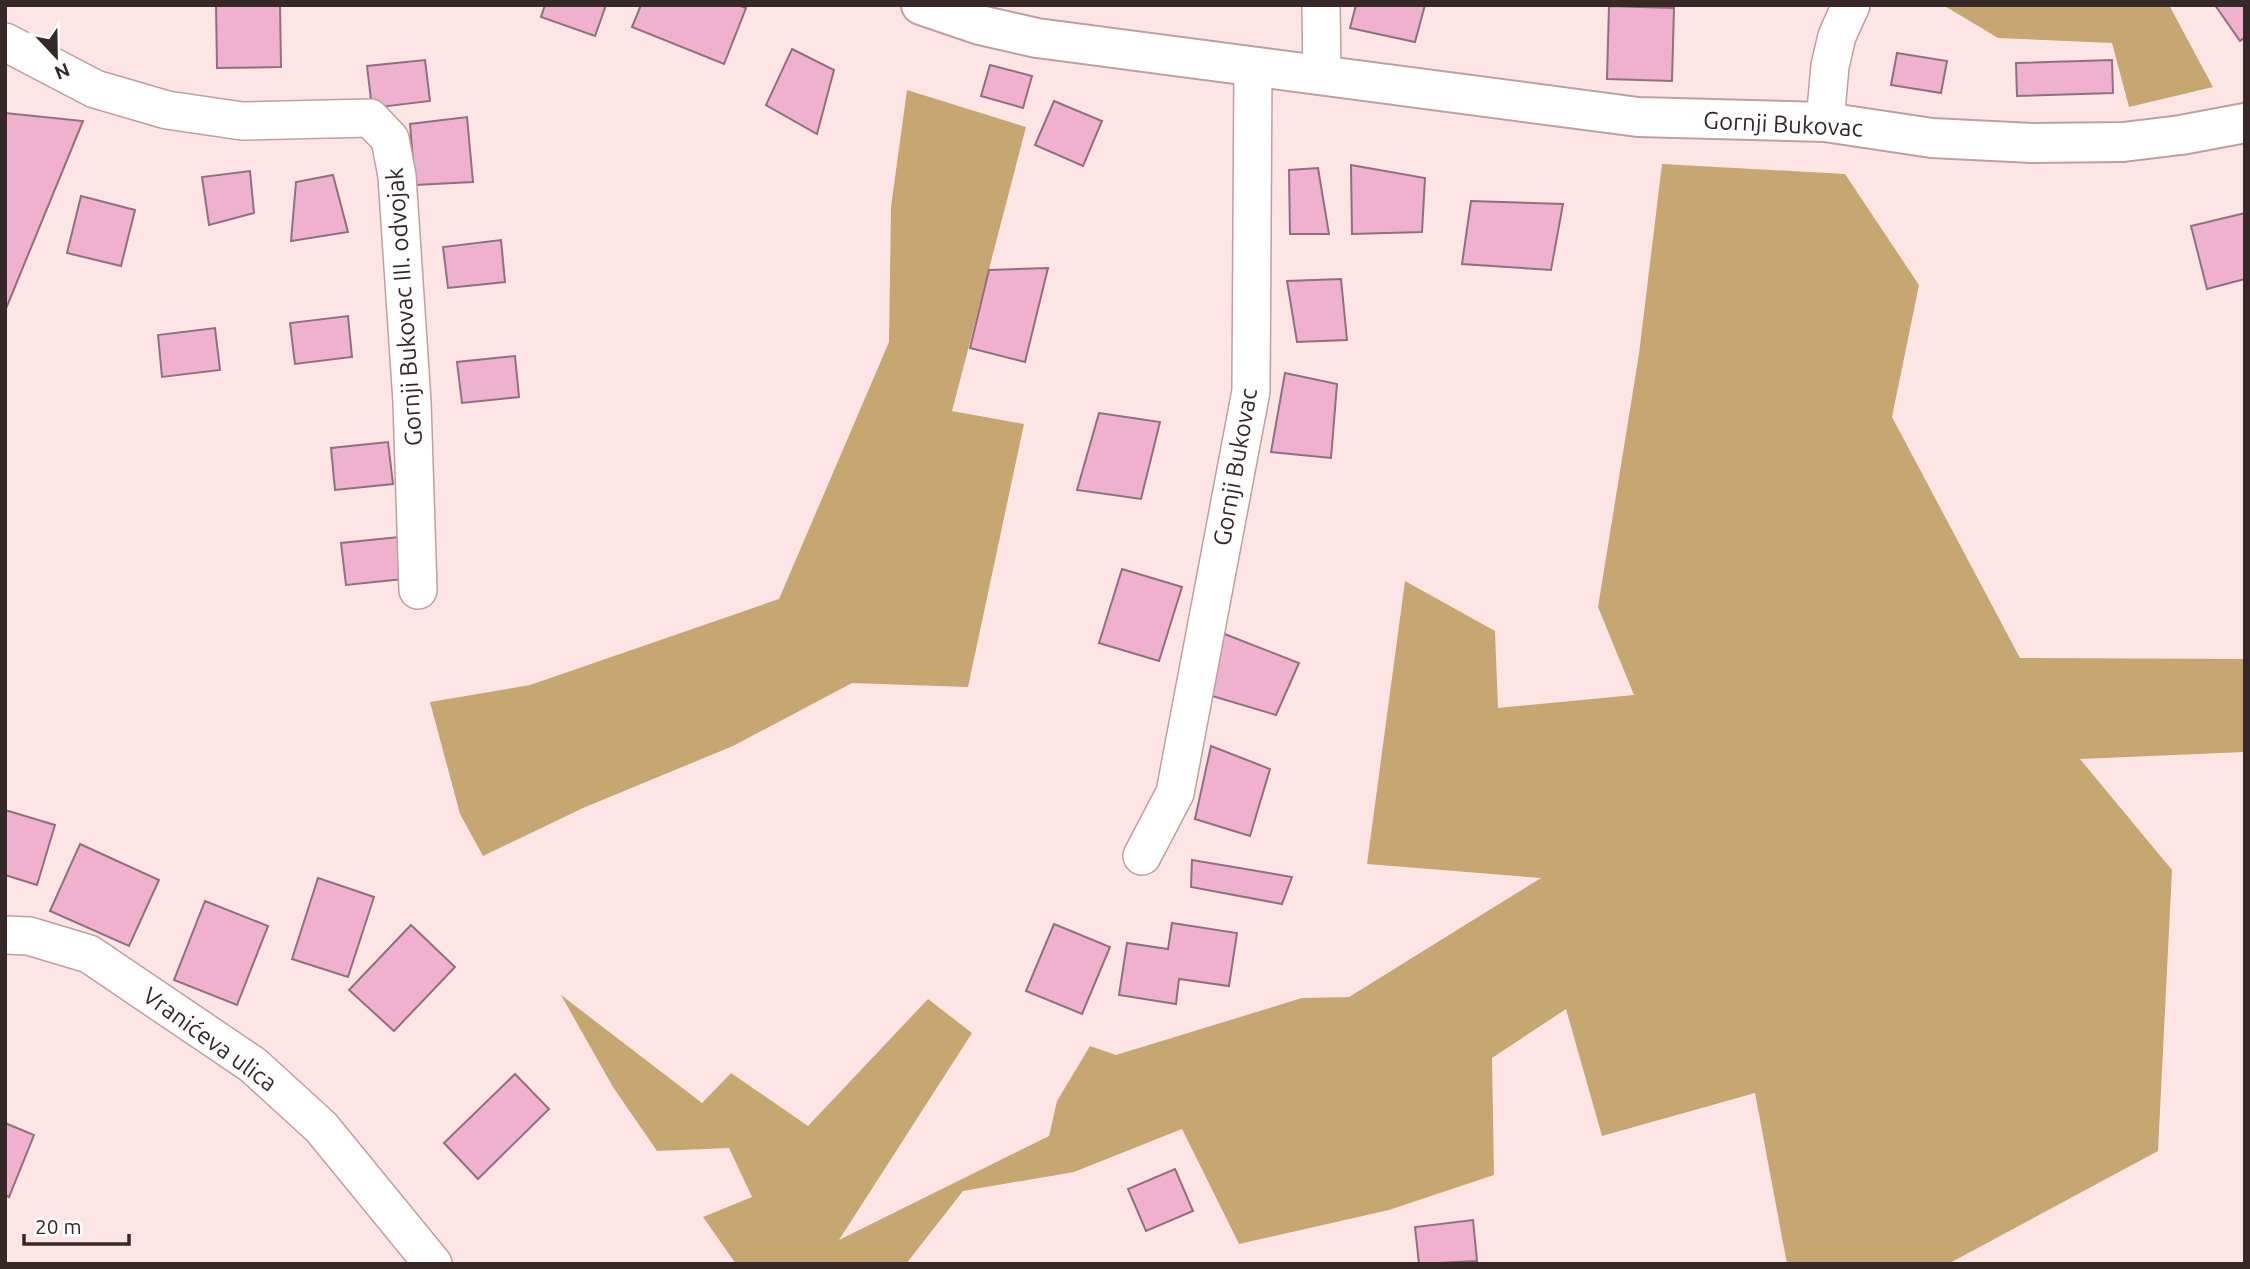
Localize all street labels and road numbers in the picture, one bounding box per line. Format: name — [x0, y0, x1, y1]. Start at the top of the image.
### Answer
street label: Gornji Bukovac — [1703, 106, 1863, 142]
street label: Gornji Bukovac III. odvojak — [381, 167, 427, 447]
street label: Gornji Bukovac — [1208, 386, 1262, 548]
street label: Vranićeva ulica — [138, 981, 282, 1097]

